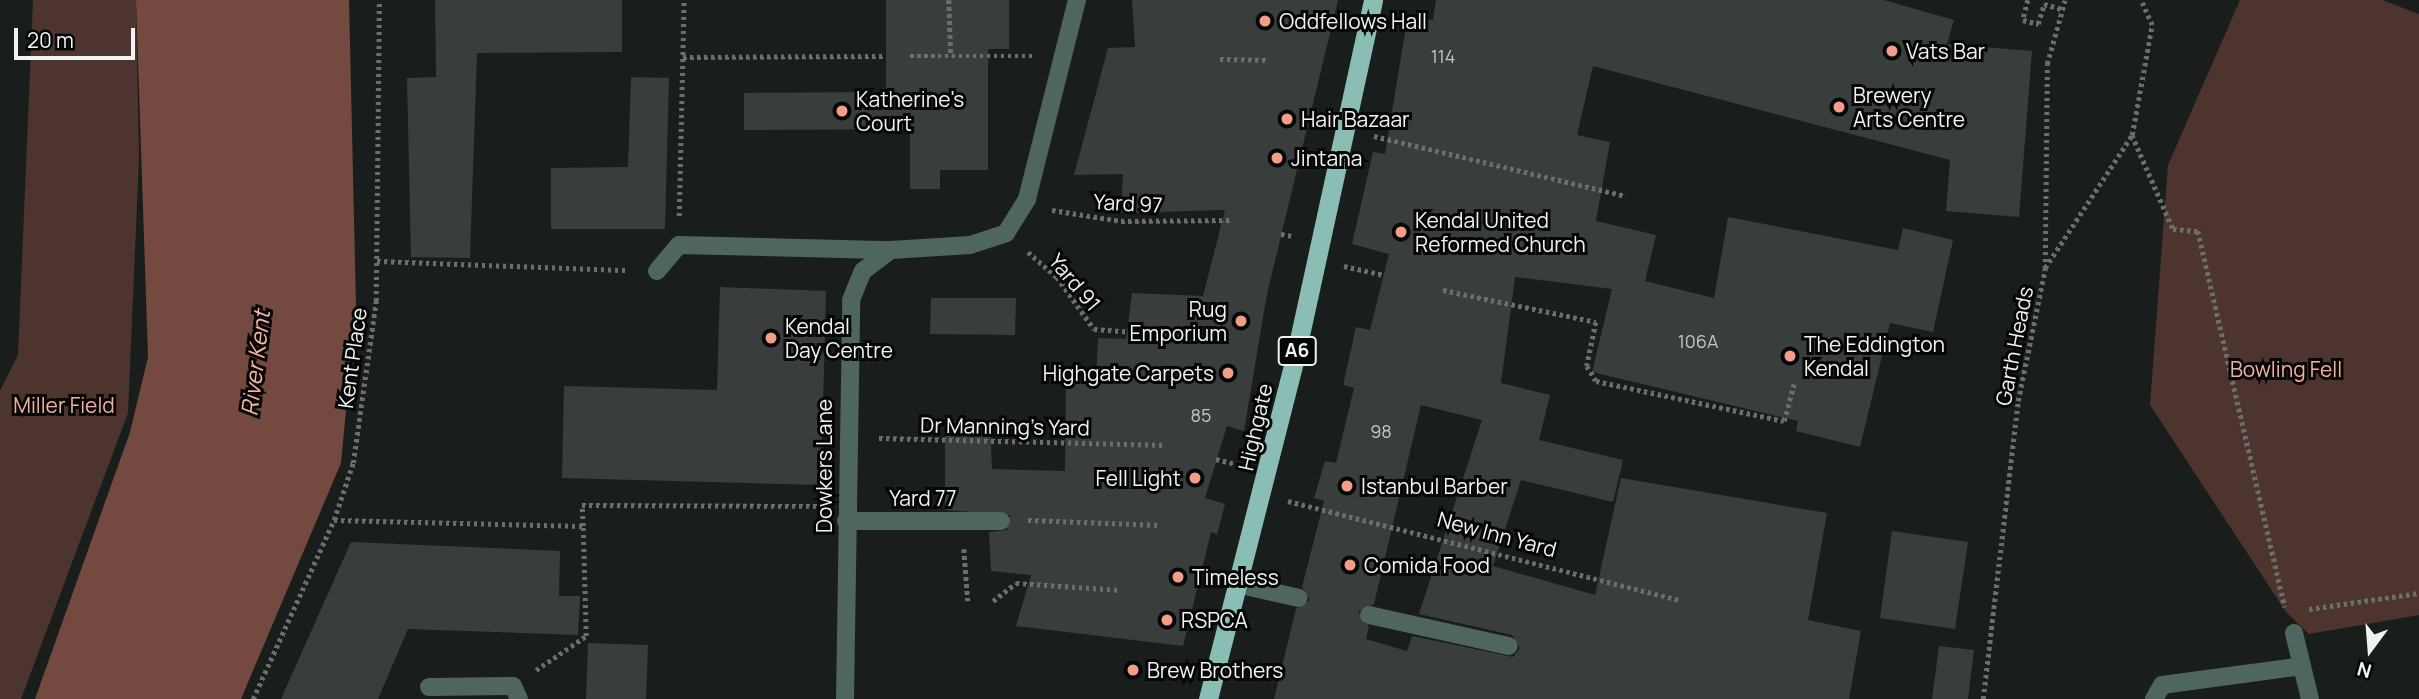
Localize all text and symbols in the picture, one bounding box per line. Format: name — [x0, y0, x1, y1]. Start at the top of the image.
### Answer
place label: Oddfellows Hall — [1279, 8, 1427, 34]
marker: Oddfellows Hall — [1257, 13, 1273, 29]
scale bar — [18, 14, 138, 58]
text: 20 m — [27, 26, 74, 54]
place label: Vats Bar — [1906, 38, 1985, 64]
marker: Vats Bar — [1884, 43, 1900, 59]
house number: 114 — [1431, 45, 1455, 67]
place label: Brewery Arts Centre — [1853, 82, 1965, 132]
place label: Katherine's Court — [856, 86, 964, 136]
marker: Brewery Arts Centre — [1831, 99, 1847, 115]
marker: Katherine's Court — [834, 103, 850, 119]
place label: Hair Bazaar — [1301, 106, 1410, 132]
marker: Hair Bazaar — [1279, 111, 1295, 127]
place label: Jintana — [1291, 145, 1362, 171]
marker: Jintana — [1269, 150, 1285, 166]
street label: Yard 97 — [1093, 189, 1163, 217]
place label: Kendal United Reformed Church — [1415, 207, 1586, 257]
marker: Kendal United Reformed Church — [1393, 224, 1409, 240]
street label: Yard 91 — [1044, 248, 1106, 316]
street label: Garth Heads — [1990, 284, 2038, 408]
place label: Rug Emporium — [1130, 296, 1227, 346]
street label: Kent Place — [332, 306, 372, 410]
water label: River Kent — [235, 309, 275, 417]
place label: Kendal Day Centre — [785, 313, 893, 363]
marker: Rug Emporium — [1233, 313, 1249, 329]
marker: Kendal Day Centre — [763, 330, 779, 346]
house number: 106A — [1678, 330, 1718, 352]
place label: The Eddington Kendal — [1804, 331, 1945, 381]
road number: A6 — [1276, 336, 1318, 366]
marker: The Eddington Kendal — [1782, 348, 1798, 364]
park label: Bowling Fell — [2230, 356, 2342, 382]
place label: Highgate Carpets — [1043, 360, 1214, 386]
marker: Highgate Carpets — [1220, 365, 1236, 381]
street label: Highgate — [1233, 381, 1277, 473]
park label: Miller Field — [13, 392, 115, 418]
street label: Dowkers Lane — [811, 399, 837, 533]
house number: 85 — [1191, 404, 1211, 426]
street label: Dr Manning's Yard — [920, 412, 1090, 440]
house number: 98 — [1370, 420, 1392, 442]
place label: Fell Light — [1096, 465, 1181, 491]
marker: Fell Light — [1187, 470, 1203, 486]
place label: Istanbul Barber — [1361, 473, 1508, 499]
marker: Istanbul Barber — [1339, 478, 1355, 494]
street label: Yard 77 — [889, 485, 957, 511]
street label: New Inn Yard — [1435, 506, 1559, 562]
place label: Comida Food — [1364, 552, 1490, 578]
marker: Comida Food — [1342, 557, 1358, 573]
place label: Timeless — [1192, 564, 1279, 590]
marker: Timeless — [1170, 569, 1186, 585]
place label: RSPCA — [1181, 607, 1248, 633]
marker: RSPCA — [1159, 612, 1175, 628]
north arrow — [2335, 615, 2405, 685]
text: N — [2354, 656, 2374, 685]
place label: Brew Brothers — [1147, 657, 1283, 683]
marker: Brew Brothers — [1125, 662, 1141, 678]

